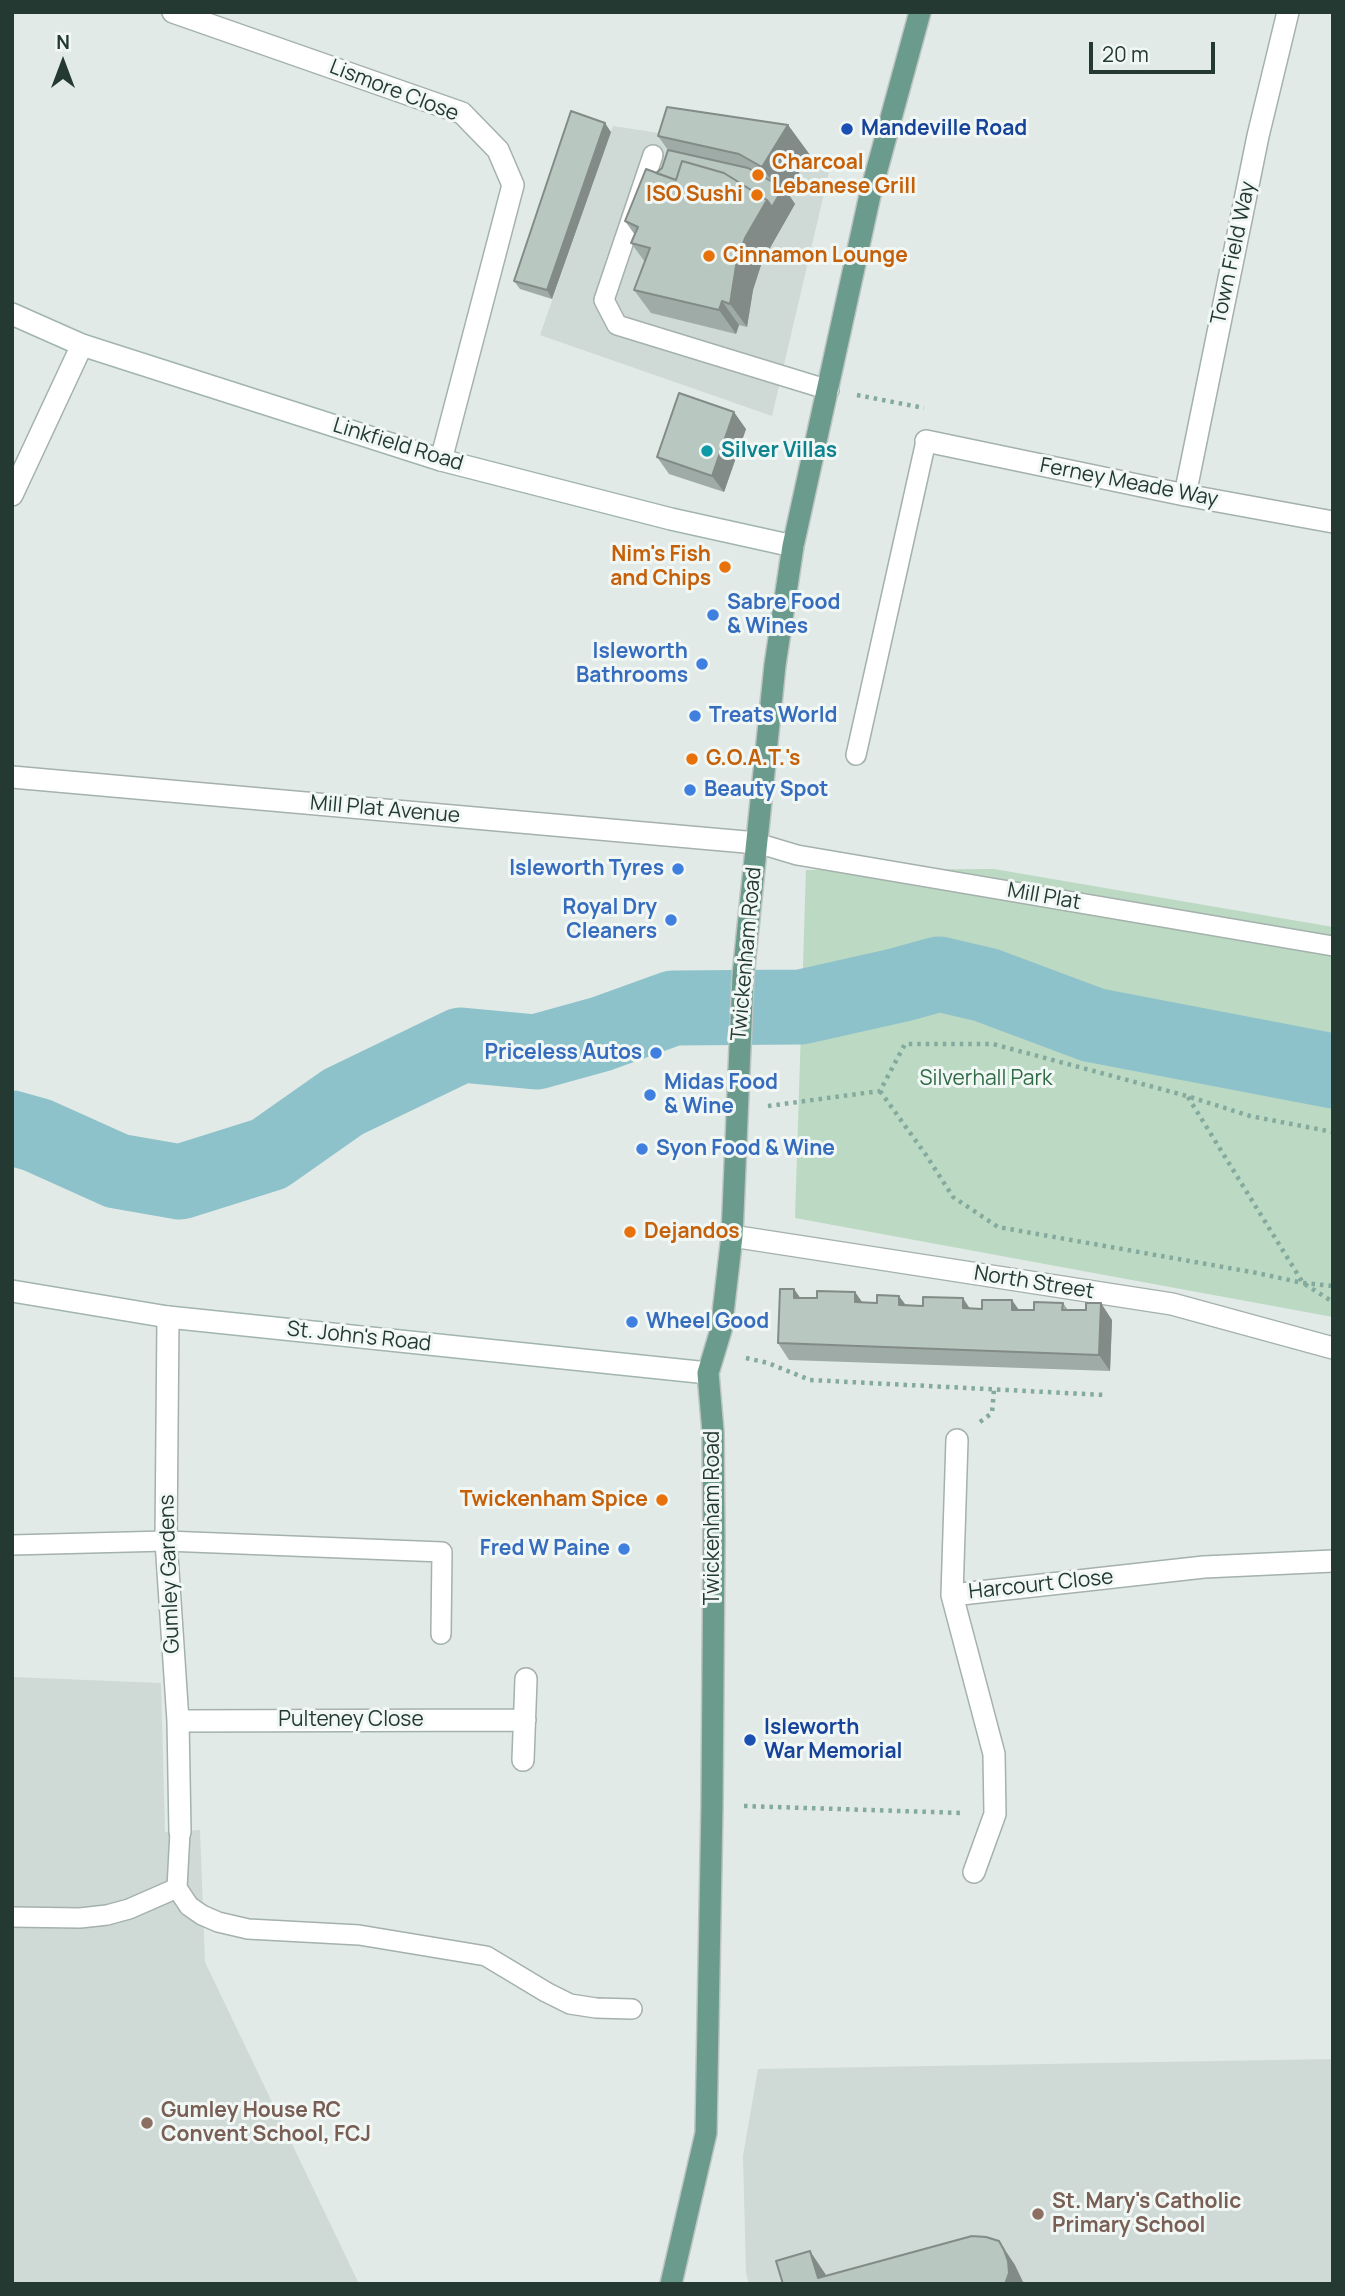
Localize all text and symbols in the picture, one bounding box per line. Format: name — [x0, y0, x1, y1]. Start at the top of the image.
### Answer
north arrow — [28, 28, 98, 98]
scale bar — [1093, 28, 1219, 72]
text: N — [56, 29, 70, 55]
text: 20 m — [1102, 40, 1149, 68]
street label: Lismore Close — [326, 55, 462, 127]
place label: Mandeville Road — [861, 116, 1027, 142]
marker: Mandeville Road — [839, 121, 855, 137]
place label: Charcoal Lebanese Grill — [772, 150, 916, 200]
marker: Charcoal Lebanese Grill — [750, 167, 766, 183]
street label: Town Field Way — [1207, 179, 1261, 327]
place label: ISO Sushi — [646, 182, 743, 208]
marker: ISO Sushi — [749, 187, 765, 203]
place label: Cinnamon Lounge — [723, 243, 908, 269]
marker: Cinnamon Lounge — [701, 248, 717, 264]
street label: Linkfield Road — [330, 413, 466, 477]
place label: Silver Villas — [721, 438, 837, 464]
marker: Silver Villas — [699, 443, 715, 459]
street label: Ferney Meade Way — [1038, 453, 1220, 513]
place label: Nim's Fish and Chips — [610, 542, 711, 592]
marker: Nim's Fish and Chips — [717, 559, 733, 575]
place label: Sabre Food & Wines — [727, 590, 840, 640]
marker: Sabre Food & Wines — [705, 607, 721, 623]
place label: Isleworth Bathrooms — [576, 639, 688, 689]
marker: Isleworth Bathrooms — [694, 656, 710, 672]
place label: Treats World — [709, 703, 837, 729]
marker: Treats World — [687, 708, 703, 724]
place label: G.O.A.T.'s — [706, 746, 800, 772]
marker: G.O.A.T.'s — [684, 751, 700, 767]
place label: Beauty Spot — [704, 777, 828, 803]
marker: Beauty Spot — [682, 782, 698, 798]
street label: Mill Plat Avenue — [309, 791, 461, 829]
place label: Isleworth Tyres — [509, 856, 664, 882]
marker: Isleworth Tyres — [670, 861, 686, 877]
street label: Twickenham Road — [727, 866, 767, 1042]
street label: Mill Plat — [1005, 878, 1083, 916]
place label: Royal Dry Cleaners — [563, 895, 657, 945]
marker: Royal Dry Cleaners — [663, 912, 679, 928]
place label: Priceless Autos — [485, 1040, 642, 1066]
marker: Priceless Autos — [648, 1045, 664, 1061]
park label: Silverhall Park — [920, 1066, 1052, 1092]
place label: Midas Food & Wine — [664, 1070, 778, 1120]
marker: Midas Food & Wine — [642, 1087, 658, 1103]
place label: Syon Food & Wine — [656, 1136, 835, 1162]
marker: Syon Food & Wine — [634, 1141, 650, 1157]
place label: Dejandos — [644, 1219, 740, 1245]
marker: Dejandos — [622, 1224, 638, 1240]
street label: North Street — [972, 1261, 1096, 1305]
place label: Wheel Good — [646, 1309, 769, 1335]
marker: Wheel Good — [624, 1314, 640, 1330]
street label: St. John's Road — [286, 1317, 432, 1357]
street label: Twickenham Road — [700, 1431, 726, 1605]
place label: Twickenham Spice — [460, 1487, 648, 1513]
marker: Twickenham Spice — [654, 1492, 670, 1508]
street label: Gumley Gardens — [155, 1494, 185, 1654]
place label: Fred W Paine — [480, 1536, 610, 1562]
marker: Fred W Paine — [616, 1541, 632, 1557]
street label: Harcourt Close — [967, 1565, 1115, 1605]
street label: Pulteney Close — [278, 1707, 424, 1733]
place label: Isleworth War Memorial — [764, 1715, 902, 1765]
marker: Isleworth War Memorial — [742, 1732, 758, 1748]
place label: Gumley House RC Convent School, FCJ — [161, 2098, 371, 2148]
marker: Gumley House RC Convent School, FCJ — [139, 2115, 155, 2131]
place label: St. Mary's Catholic Primary School — [1052, 2189, 1241, 2239]
marker: St. Mary's Catholic Primary School — [1030, 2206, 1046, 2222]

